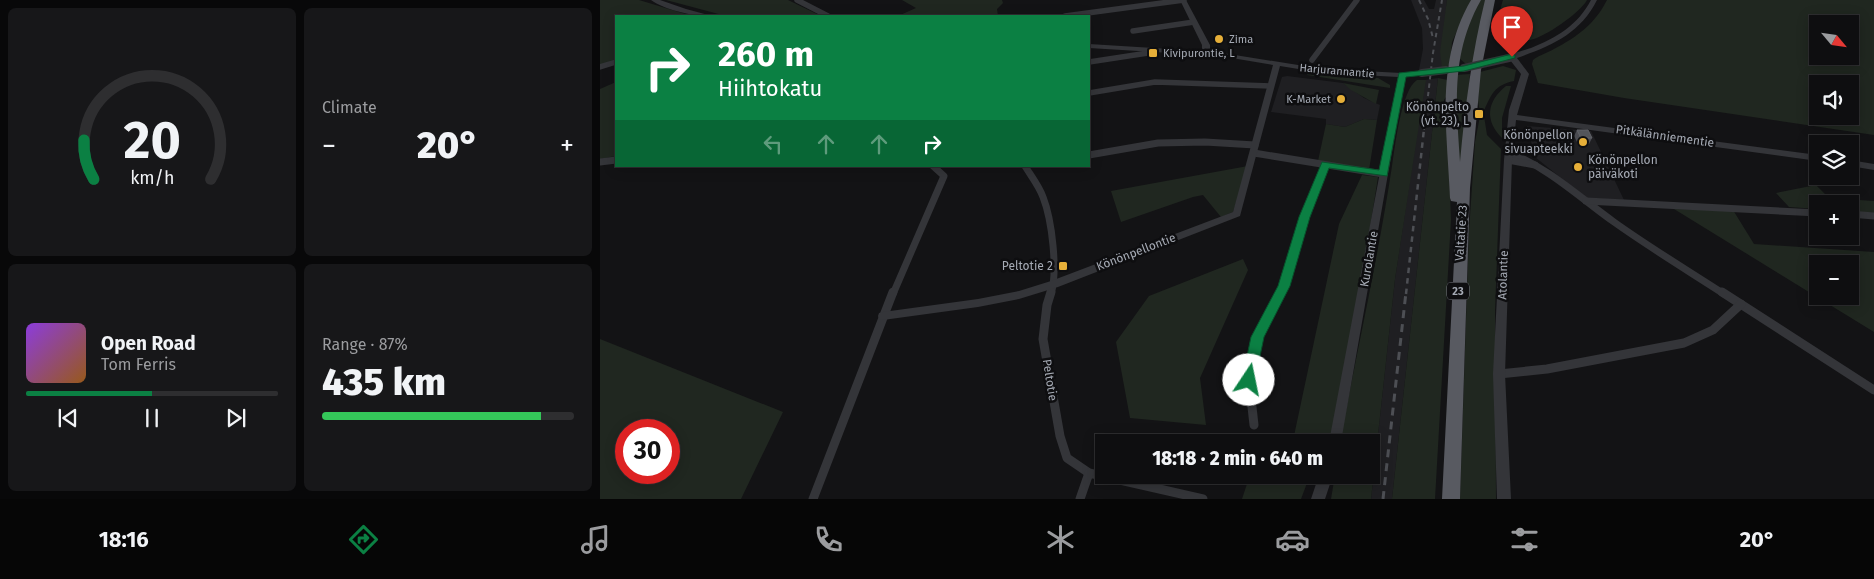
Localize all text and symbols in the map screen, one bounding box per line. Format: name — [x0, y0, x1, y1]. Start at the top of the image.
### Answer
pin — [1491, 6, 1533, 57]
icon: arrive — [1498, 13, 1526, 41]
north arrow — [1809, 15, 1859, 65]
map controls — [1809, 15, 1859, 305]
text: 260 m — [718, 33, 814, 75]
marker: Zima — [1213, 33, 1225, 45]
place label: Zima — [1229, 33, 1253, 46]
icon: right — [635, 35, 700, 100]
marker: Kivipurontie, L — [1147, 47, 1159, 59]
place label: Kivipurontie, L — [1163, 47, 1235, 60]
street label: Harjurannantie — [1299, 61, 1375, 81]
text: Hiihtokatu — [718, 75, 822, 102]
button: sound — [1809, 75, 1859, 125]
place label: K-Market — [1286, 93, 1331, 106]
marker: K-Market — [1335, 93, 1347, 105]
text: Climate — [322, 98, 377, 117]
place label: Könönpelto (vt. 23), L — [1406, 100, 1469, 128]
marker: Könönpelto (vt. 23), L — [1473, 108, 1485, 120]
text: 20 — [123, 109, 181, 172]
text: 20° — [417, 122, 479, 168]
street label: Pitkälänniementie — [1615, 122, 1715, 150]
place label: Könönpellon sivuapteekki — [1503, 128, 1573, 156]
text: − — [322, 129, 336, 162]
text: + — [560, 129, 574, 162]
icon: left — [759, 130, 787, 158]
icon: ahead — [812, 130, 840, 158]
icon: ahead — [865, 130, 893, 158]
icon: right — [918, 130, 946, 158]
button: layers — [1809, 135, 1859, 185]
marker: Könönpellon sivuapteekki — [1577, 136, 1589, 148]
place label: Könönpellon päiväkoti — [1588, 153, 1658, 181]
marker: Könönpellon päiväkoti — [1572, 161, 1584, 173]
text: km/h — [130, 167, 174, 189]
button: + — [1809, 195, 1859, 245]
street label: Valtatie 23 — [1452, 204, 1470, 262]
street label: Könönpellontie — [1094, 230, 1178, 274]
street label: Kurolantie — [1357, 230, 1381, 288]
street label: Atolantie — [1495, 250, 1511, 300]
button: − — [1809, 255, 1859, 305]
place label: Peltotie 2 — [1002, 259, 1053, 273]
marker: Peltotie 2 — [1057, 260, 1069, 272]
road number: 23 — [1447, 282, 1469, 300]
text: Open Road — [101, 332, 196, 355]
text: Range · 87% — [322, 335, 408, 354]
position arrow — [1222, 353, 1274, 405]
text: Tom Ferris — [101, 355, 176, 374]
street label: Peltotie — [1040, 358, 1060, 402]
text: 435 km — [322, 359, 446, 405]
icon: previous — [54, 404, 82, 432]
icon: pause — [138, 404, 166, 432]
icon: next — [222, 404, 250, 432]
speed limit sign: 30 — [615, 419, 680, 484]
text: 18:18 · 2 min · 640 m — [1152, 447, 1323, 470]
icon: directions — [346, 522, 381, 557]
icon: music — [578, 522, 613, 557]
icon: phone — [811, 522, 846, 557]
icon: climate — [1043, 522, 1078, 557]
icon: car — [1275, 522, 1310, 557]
icon: filters — [1507, 522, 1542, 557]
text: 18:16 — [99, 526, 149, 553]
text: 20° — [1740, 526, 1775, 553]

